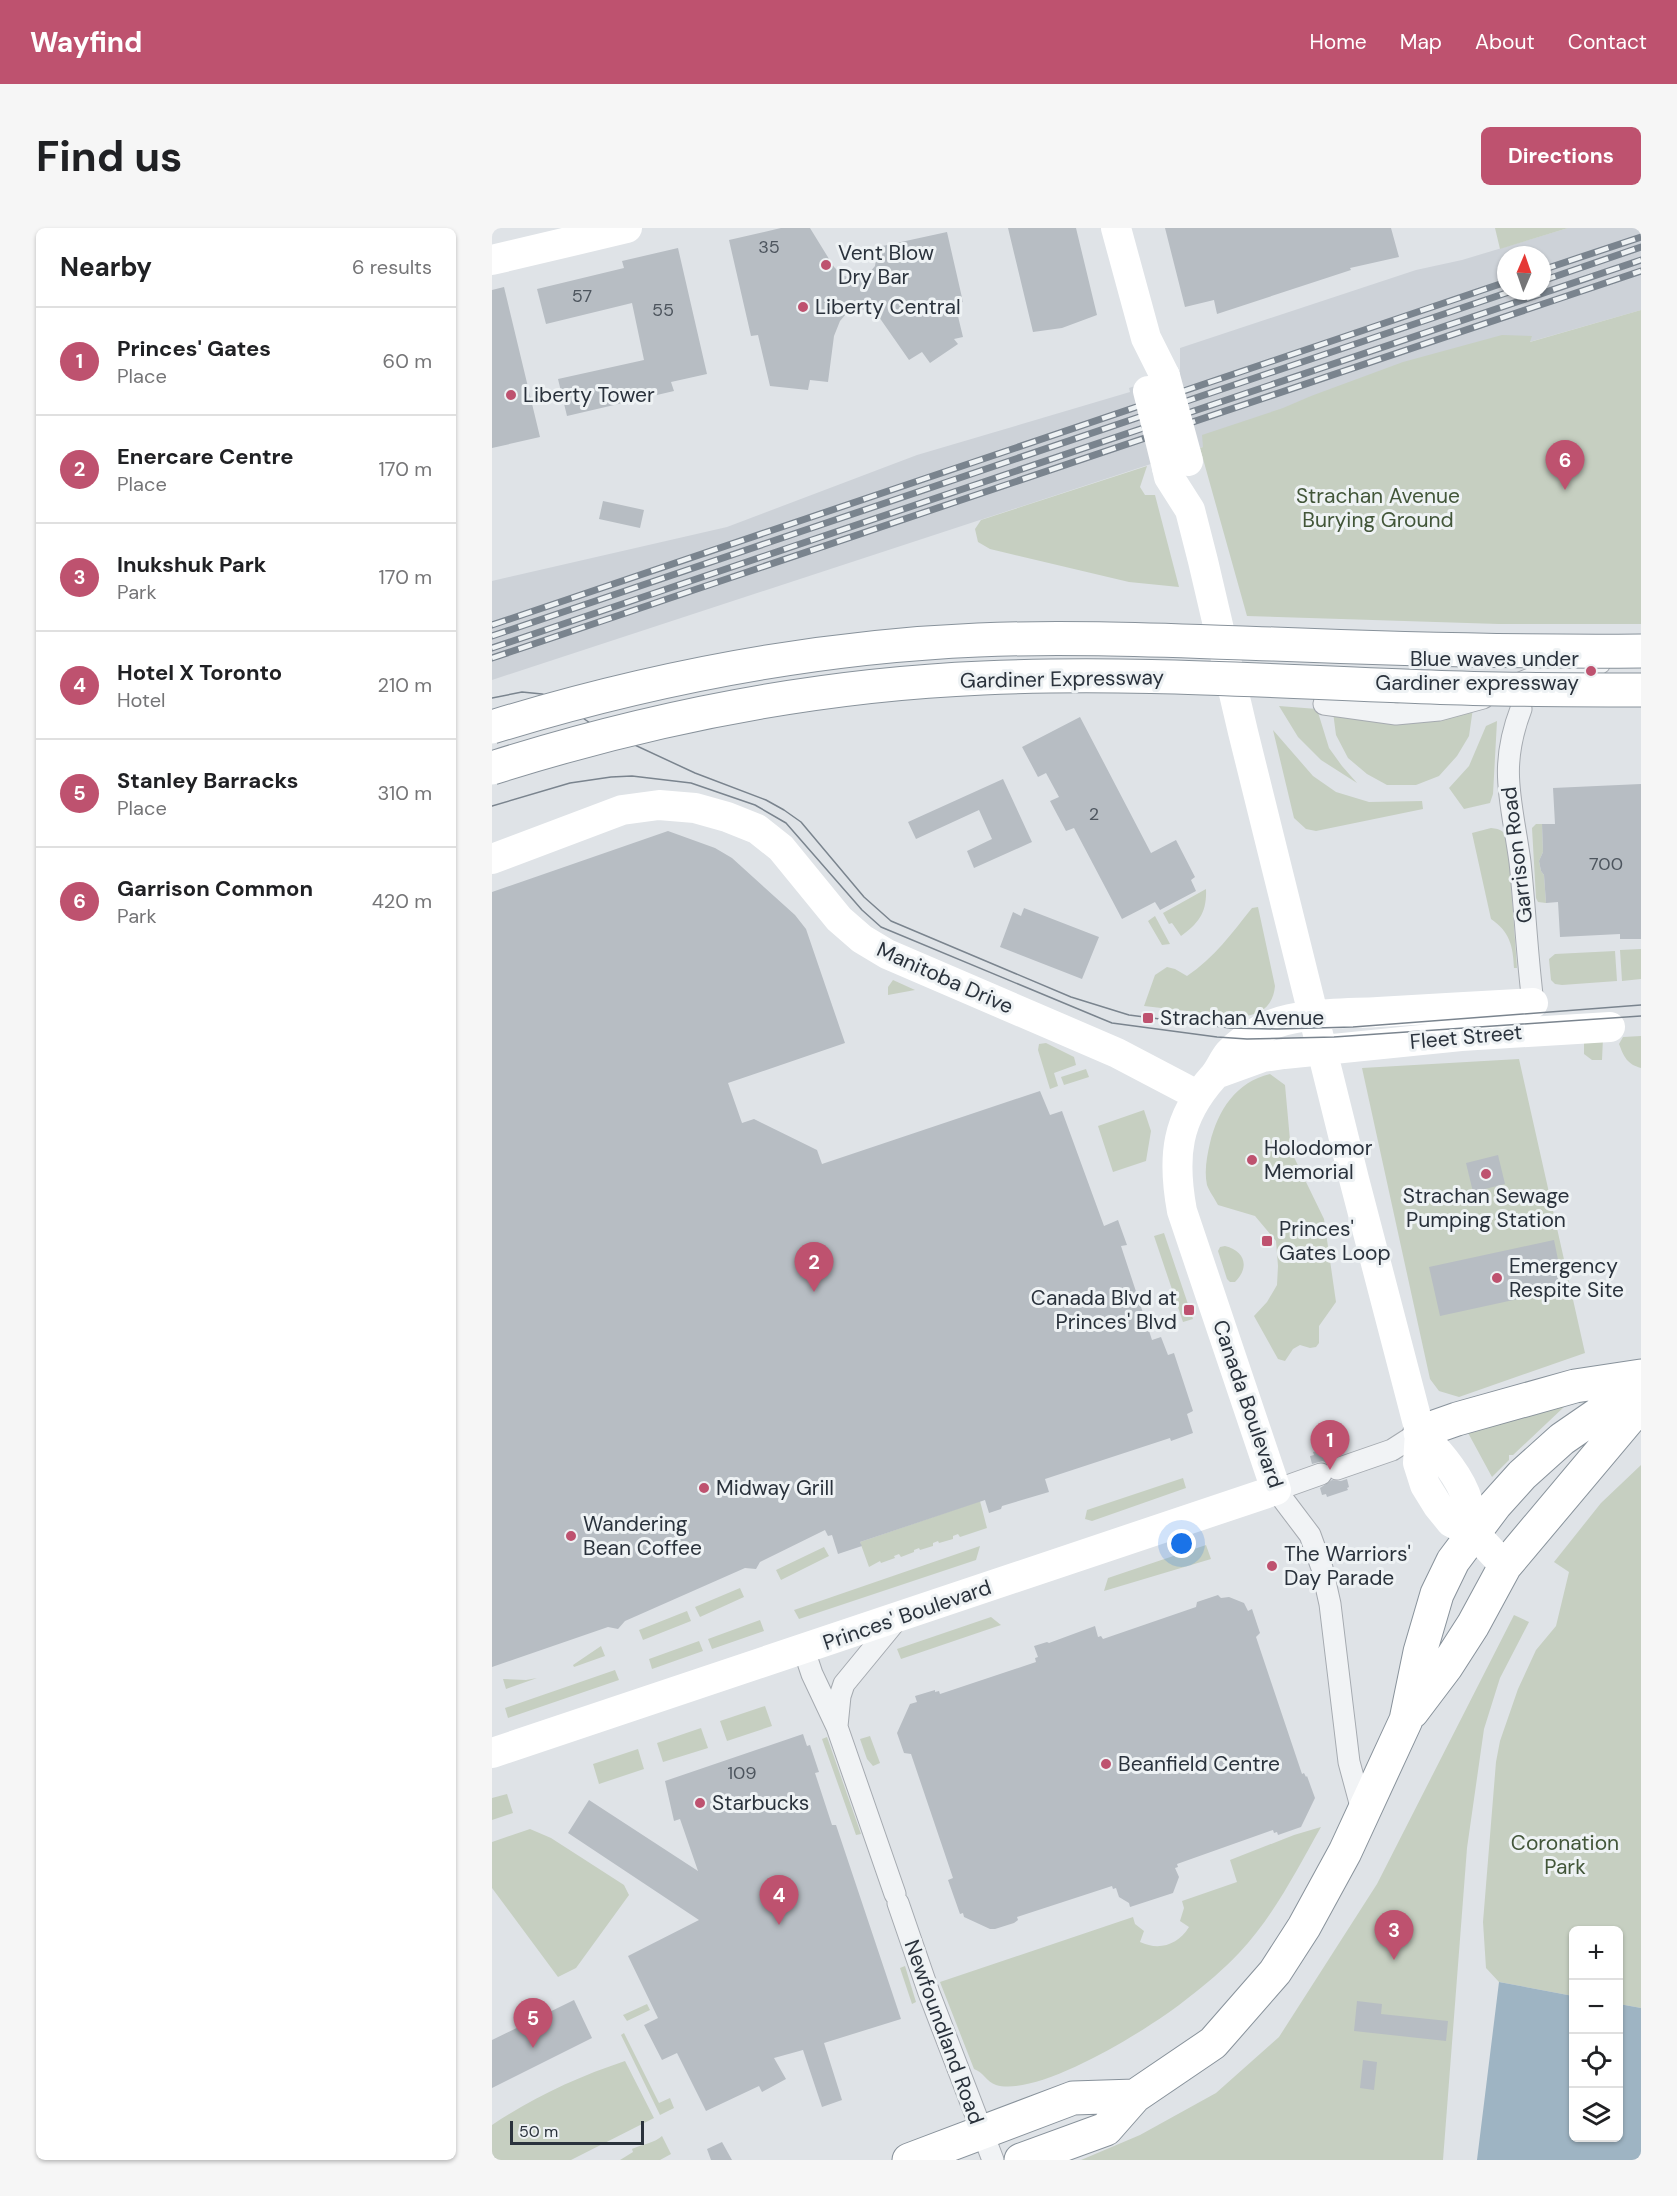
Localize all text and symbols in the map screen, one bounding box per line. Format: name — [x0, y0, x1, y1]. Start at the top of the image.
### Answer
text: Wayfind — [30, 24, 142, 61]
text: Home — [1309, 28, 1367, 56]
text: Map — [1400, 28, 1442, 56]
text: About — [1475, 28, 1535, 56]
text: Contact — [1568, 28, 1647, 56]
button: Directions — [1481, 127, 1641, 185]
text: Find us — [36, 129, 182, 184]
house number: 35 — [758, 235, 780, 259]
place label: Vent Blow Dry Bar — [838, 239, 934, 291]
north arrow — [1497, 246, 1551, 300]
text: Nearby — [60, 250, 152, 284]
text: 6 results — [352, 254, 432, 280]
marker: Vent Blow Dry Bar — [819, 258, 833, 272]
house number: 57 — [572, 284, 592, 308]
place label: Liberty Central — [815, 293, 961, 321]
house number: 55 — [652, 298, 674, 322]
marker: Liberty Central — [796, 300, 810, 314]
text: Princes' Gates — [117, 334, 271, 363]
text: 1 — [76, 348, 83, 374]
text: 60 m — [383, 348, 432, 374]
text: Place — [117, 363, 167, 389]
place label: Liberty Tower — [523, 381, 655, 409]
marker: Liberty Tower — [504, 388, 518, 402]
pin: 6 — [1546, 440, 1584, 490]
text: Enercare Centre — [117, 442, 294, 471]
text: 2 — [74, 456, 85, 482]
text: 170 m — [379, 456, 432, 482]
text: Place — [117, 471, 167, 497]
park label: Strachan Avenue Burying Ground — [1296, 482, 1460, 534]
text: Inukshuk Park — [117, 550, 266, 579]
text: 3 — [73, 564, 86, 590]
text: 170 m — [379, 564, 432, 590]
text: Park — [117, 579, 157, 605]
place label: Blue waves under Gardiner expressway — [1375, 645, 1579, 697]
text: Hotel X Toronto — [117, 658, 282, 687]
street label: Gardiner Expressway — [960, 663, 1165, 695]
marker: Blue waves under Gardiner expressway — [1584, 664, 1598, 678]
text: 4 — [73, 672, 86, 698]
text: 210 m — [377, 672, 432, 698]
text: Hotel — [117, 687, 165, 713]
text: Stanley Barracks — [117, 766, 298, 795]
text: 5 — [73, 780, 86, 806]
text: 310 m — [377, 780, 432, 806]
street label: Garrison Road — [1495, 785, 1539, 925]
text: Place — [117, 795, 167, 821]
house number: 2 — [1089, 802, 1099, 826]
house number: 700 — [1589, 852, 1623, 876]
text: Garrison Common — [117, 874, 313, 903]
text: 6 — [73, 888, 86, 914]
text: 420 m — [372, 888, 432, 914]
text: Park — [117, 903, 157, 929]
street label: Manitoba Drive — [872, 935, 1018, 1021]
place label: Strachan Avenue — [1160, 1004, 1324, 1032]
marker: Strachan Avenue — [1141, 1011, 1155, 1025]
street label: Fleet Street — [1409, 1018, 1523, 1056]
place label: Holodomor Memorial — [1264, 1134, 1373, 1186]
marker: Holodomor Memorial — [1245, 1153, 1259, 1167]
marker: Strachan Sewage Pumping Station — [1479, 1167, 1493, 1181]
place label: Strachan Sewage Pumping Station — [1403, 1182, 1569, 1234]
place label: Princes' Gates Loop — [1279, 1215, 1391, 1267]
marker: Princes' Gates Loop — [1260, 1234, 1274, 1248]
pin: 2 — [794, 1242, 834, 1292]
place label: Emergency Respite Site — [1509, 1252, 1624, 1304]
marker: Emergency Respite Site — [1490, 1271, 1504, 1285]
place label: Canada Blvd at Princes' Blvd — [1031, 1284, 1177, 1336]
marker: Canada Blvd at Princes' Blvd — [1182, 1303, 1196, 1317]
street label: Canada Boulevard — [1206, 1316, 1290, 1492]
pin: 1 — [1310, 1420, 1350, 1470]
place label: Midway Grill — [716, 1474, 834, 1502]
marker: Midway Grill — [697, 1481, 711, 1495]
place label: Wandering Bean Coffee — [583, 1510, 702, 1562]
marker: Wandering Bean Coffee — [564, 1529, 578, 1543]
your location — [1167, 1529, 1196, 1558]
place label: The Warriors' Day Parade — [1284, 1540, 1411, 1592]
marker: The Warriors' Day Parade — [1265, 1559, 1279, 1573]
street label: Princes' Boulevard — [819, 1573, 995, 1657]
place label: Beanfield Centre — [1118, 1750, 1280, 1778]
marker: Beanfield Centre — [1099, 1757, 1113, 1771]
house number: 109 — [727, 1761, 757, 1785]
place label: Starbucks — [712, 1789, 809, 1817]
marker: Starbucks — [693, 1796, 707, 1810]
park label: Coronation Park — [1511, 1829, 1619, 1881]
pin: 4 — [760, 1876, 798, 1925]
pin: 3 — [1374, 1910, 1414, 1960]
map controls — [1569, 1926, 1623, 2142]
button: + — [1569, 1926, 1623, 1980]
street label: Newfoundland Road — [898, 1936, 990, 2128]
button: − — [1569, 1980, 1623, 2034]
pin: 5 — [514, 1998, 552, 2048]
button: locate — [1569, 2034, 1623, 2088]
button: layers — [1569, 2088, 1623, 2142]
scale bar — [510, 2118, 644, 2146]
text: 50 m — [519, 2121, 558, 2142]

